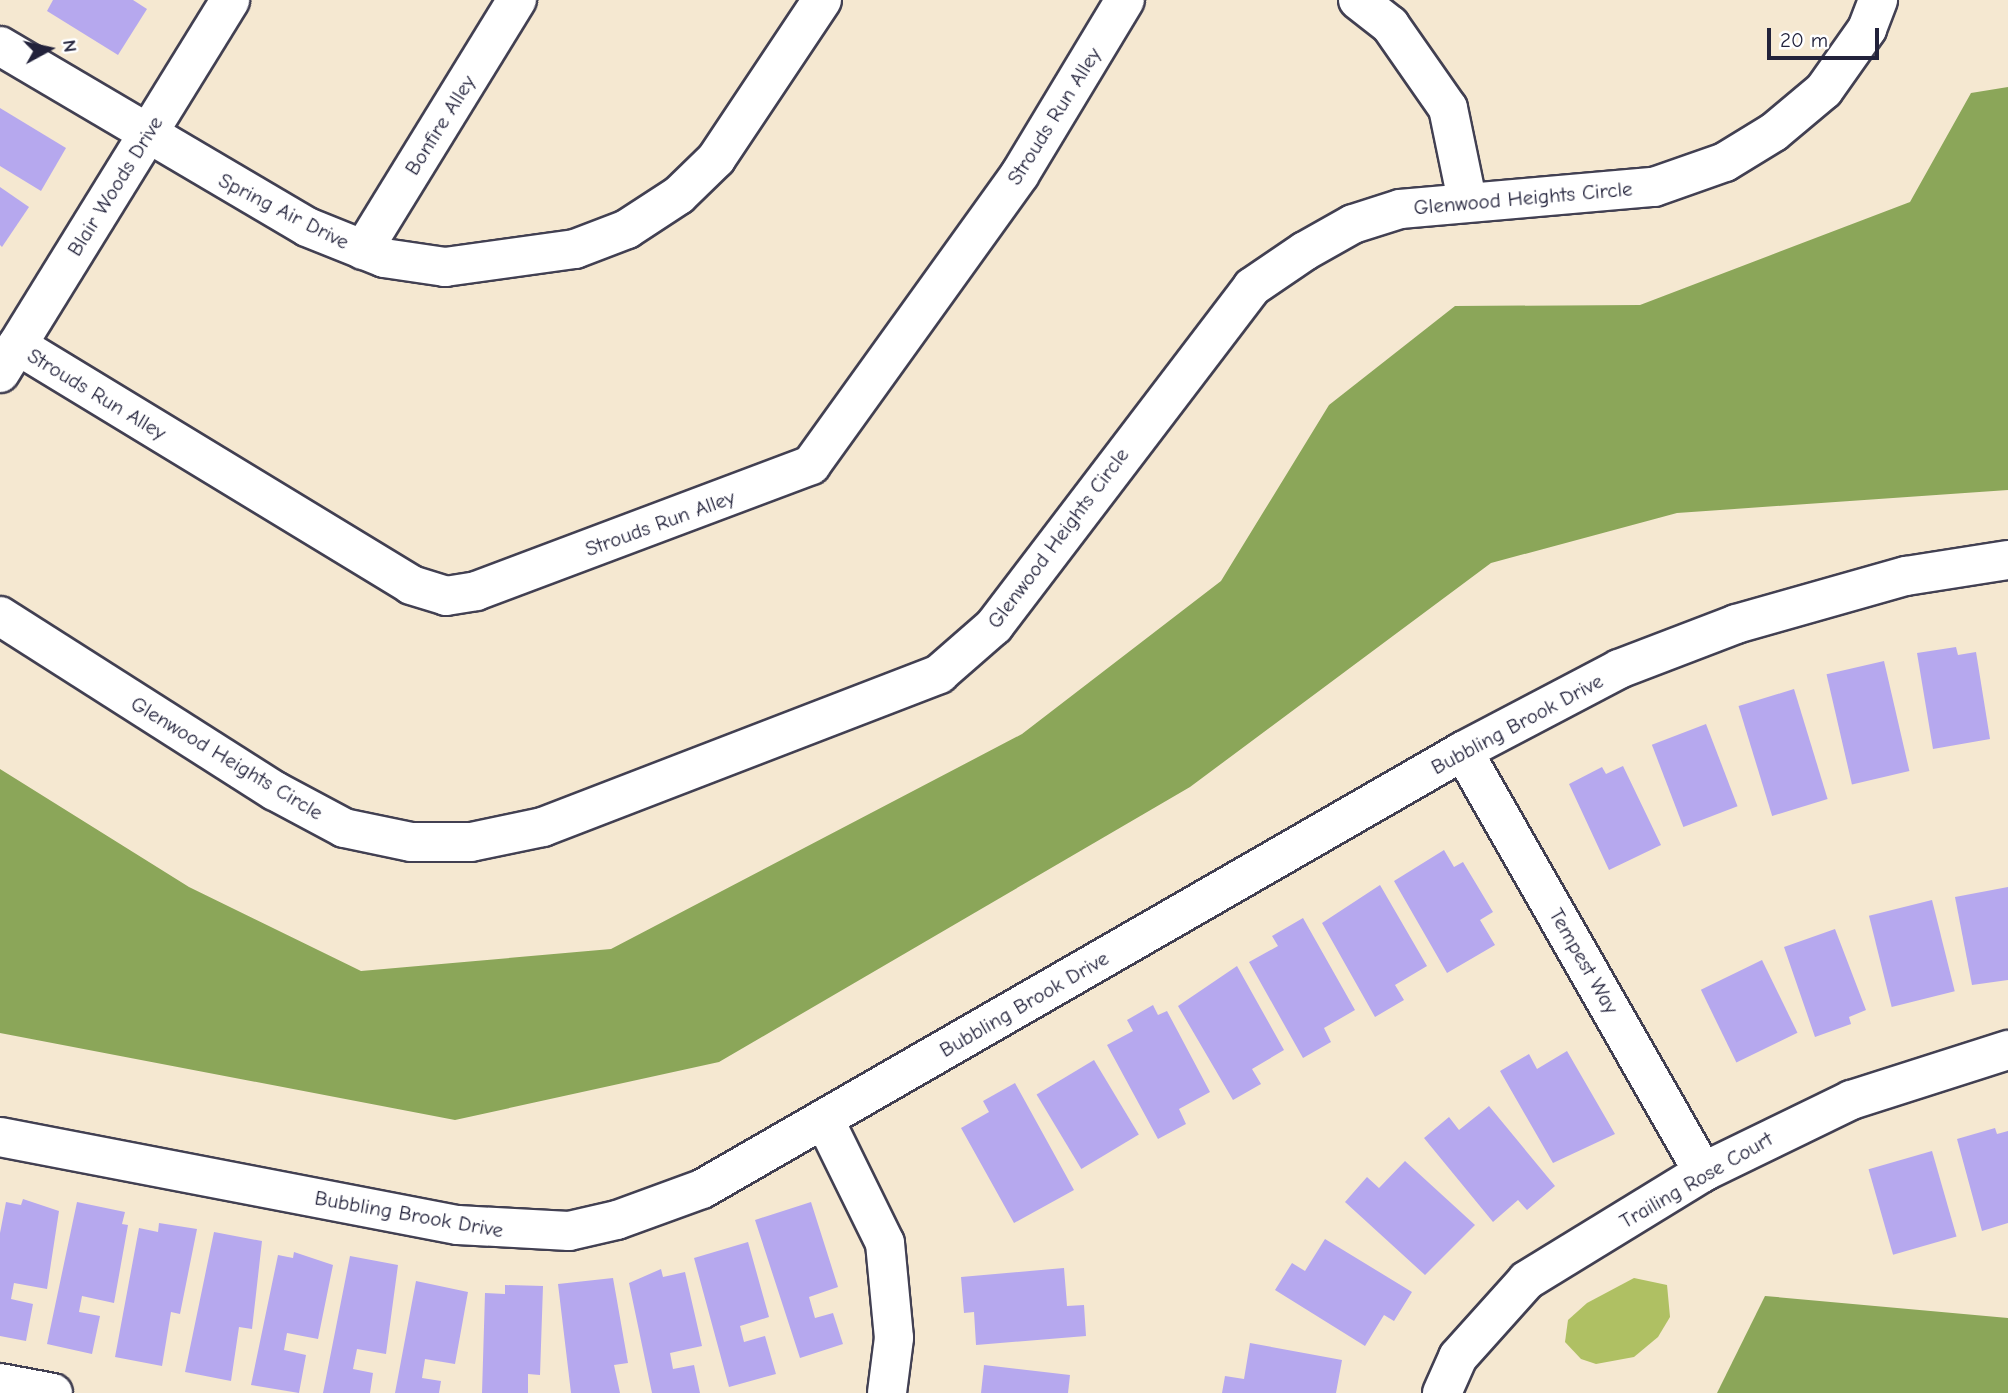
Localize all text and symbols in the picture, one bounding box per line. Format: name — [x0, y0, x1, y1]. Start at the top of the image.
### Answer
north arrow — [14, 14, 84, 84]
scale bar — [1770, 14, 1882, 58]
text: 20 m — [1780, 28, 1828, 52]
text: N — [58, 38, 82, 54]
street label: Strouds Run Alley — [1002, 43, 1106, 189]
street label: Bonfire Alley — [399, 70, 481, 180]
street label: Blair Woods Drive — [62, 111, 168, 261]
street label: Spring Air Drive — [215, 167, 353, 255]
street label: Glenwood Heights Circle — [1413, 176, 1633, 220]
street label: Strouds Run Alley — [23, 343, 171, 445]
street label: Glenwood Heights Circle — [982, 443, 1134, 633]
street label: Strouds Run Alley — [582, 484, 738, 562]
street label: Bubbling Brook Drive — [1427, 668, 1607, 780]
street label: Glenwood Heights Circle — [126, 691, 328, 825]
street label: Tempest Way — [1544, 904, 1624, 1018]
street label: Bubbling Brook Drive — [935, 945, 1113, 1063]
street label: Trailing Rose Court — [1615, 1126, 1777, 1234]
street label: Bubbling Brook Drive — [313, 1185, 505, 1243]

